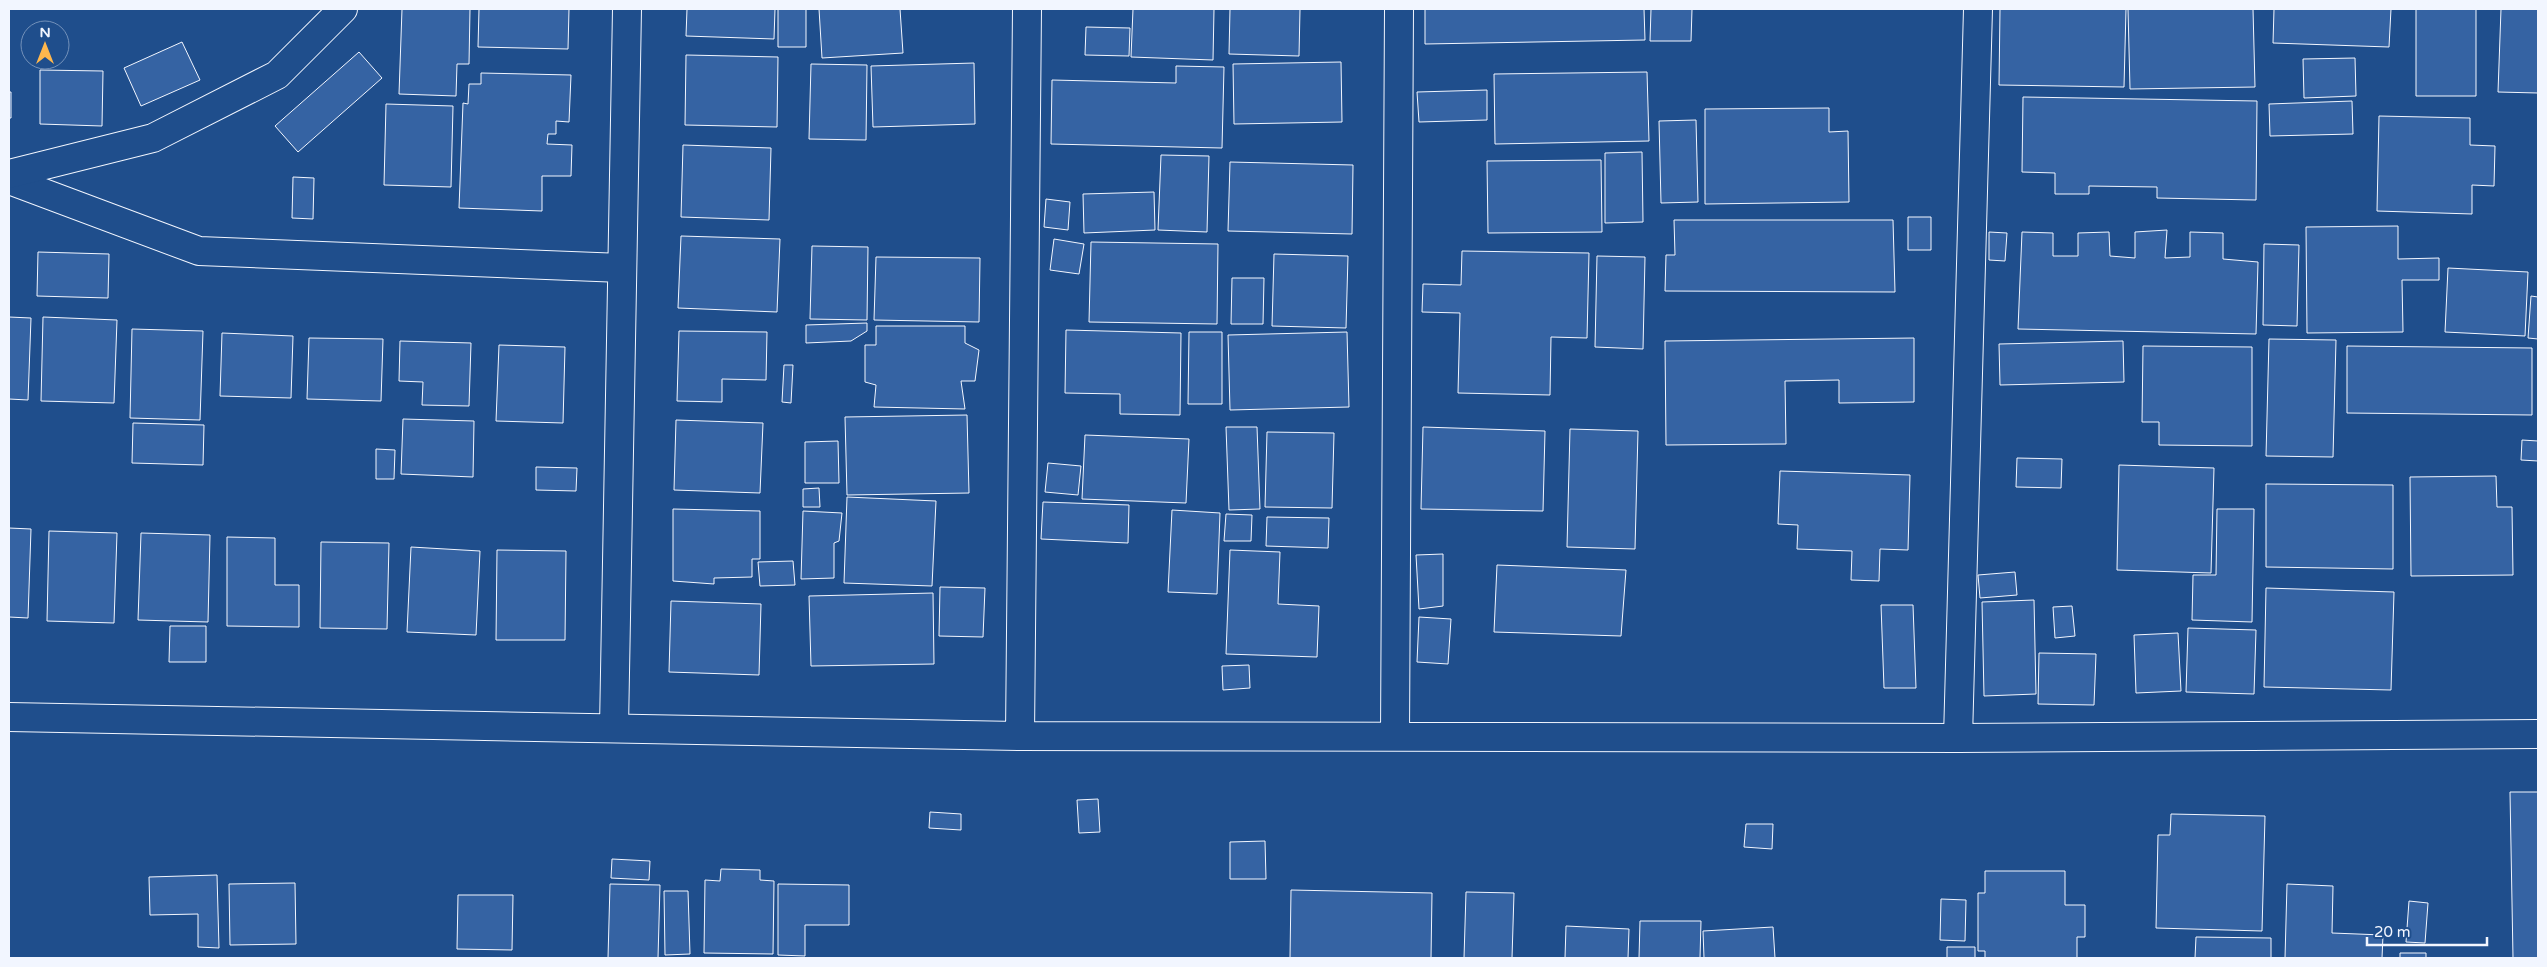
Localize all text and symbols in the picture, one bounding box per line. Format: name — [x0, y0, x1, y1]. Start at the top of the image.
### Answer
north arrow — [20, 20, 70, 70]
text: N — [39, 24, 51, 41]
scale bar — [2367, 914, 2487, 946]
text: 20 m — [2374, 923, 2411, 941]

